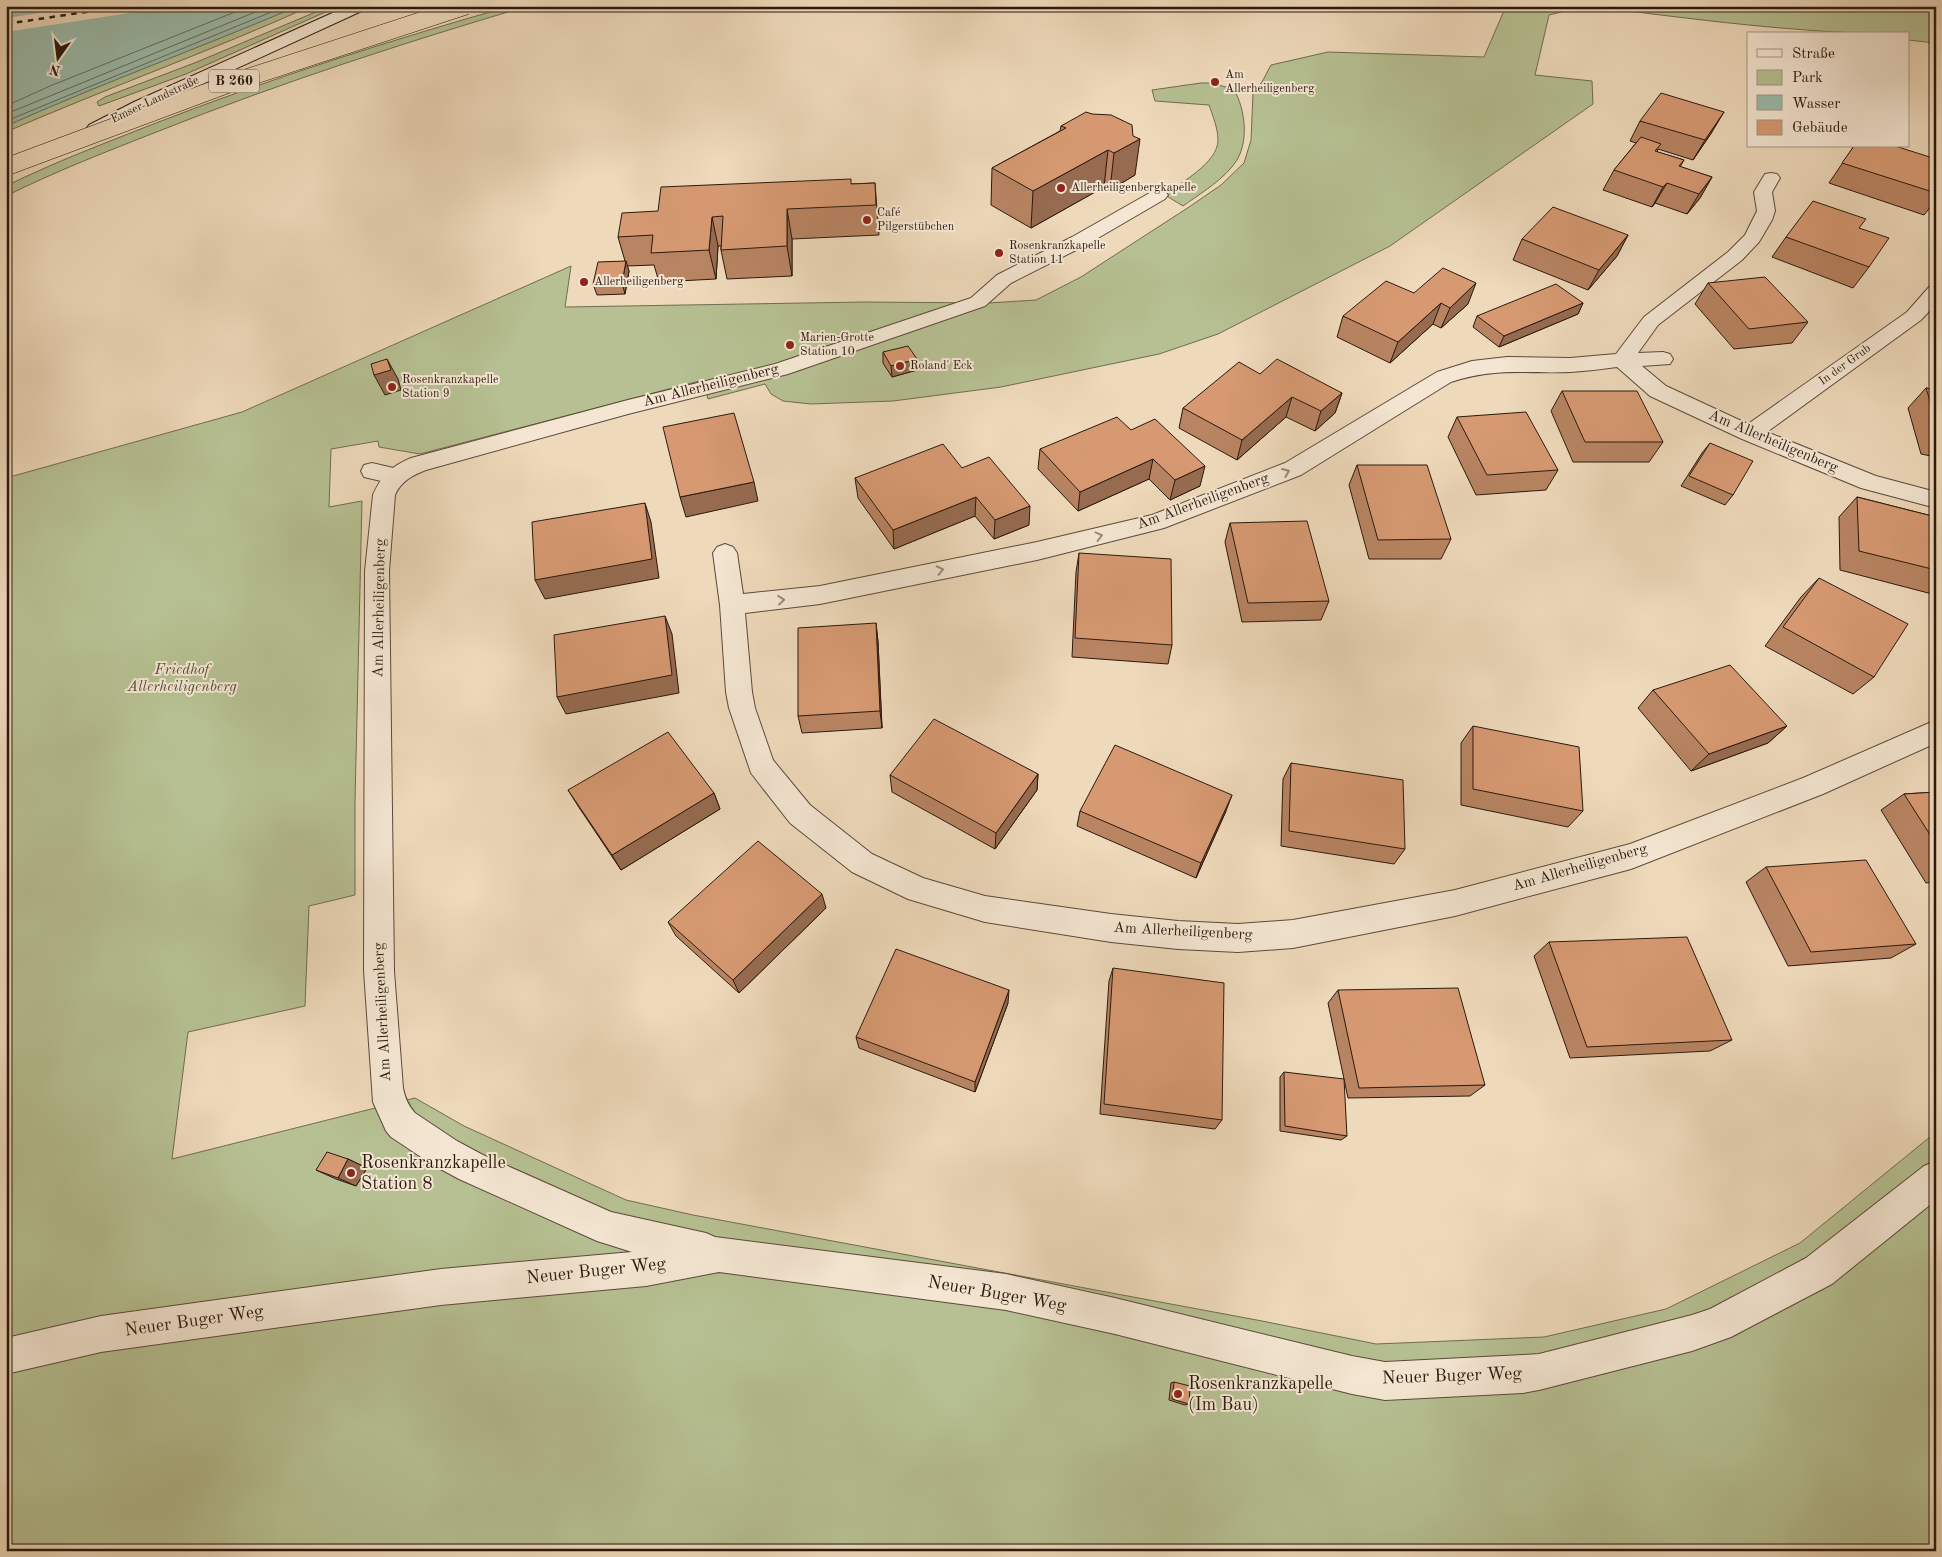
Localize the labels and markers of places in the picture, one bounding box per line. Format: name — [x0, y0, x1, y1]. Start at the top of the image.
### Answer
place label: Am Allerheiligenberg — [1225, 69, 1315, 95]
marker: Am Allerheiligenberg — [1209, 76, 1221, 88]
marker: Allerheiligenbergkapelle — [1055, 182, 1067, 194]
place label: Allerheiligenbergkapelle — [1071, 182, 1197, 194]
place label: Café Pilgerstübchen — [877, 207, 955, 233]
marker: Café Pilgerstübchen — [861, 214, 873, 226]
place label: Rosenkranzkapelle Station 11 — [1009, 240, 1106, 266]
marker: Rosenkranzkapelle Station 11 — [993, 247, 1005, 259]
marker: Allerheiligenberg — [578, 276, 590, 288]
place label: Allerheiligenberg — [594, 276, 684, 288]
place label: Marien-Grotte Station 10 — [800, 332, 874, 358]
marker: Marien-Grotte Station 10 — [784, 339, 796, 351]
marker: Roland' Eck — [894, 360, 906, 372]
place label: Roland' Eck — [910, 360, 972, 372]
place label: Rosenkranzkapelle Station 9 — [402, 374, 499, 400]
marker: Rosenkranzkapelle Station 9 — [386, 381, 398, 393]
place label: Rosenkranzkapelle Station 8 — [361, 1154, 506, 1193]
marker: Rosenkranzkapelle Station 8 — [345, 1167, 357, 1179]
place label: Rosenkranzkapelle (Im Bau) — [1188, 1375, 1333, 1414]
marker: Rosenkranzkapelle (Im Bau) — [1172, 1388, 1184, 1400]

